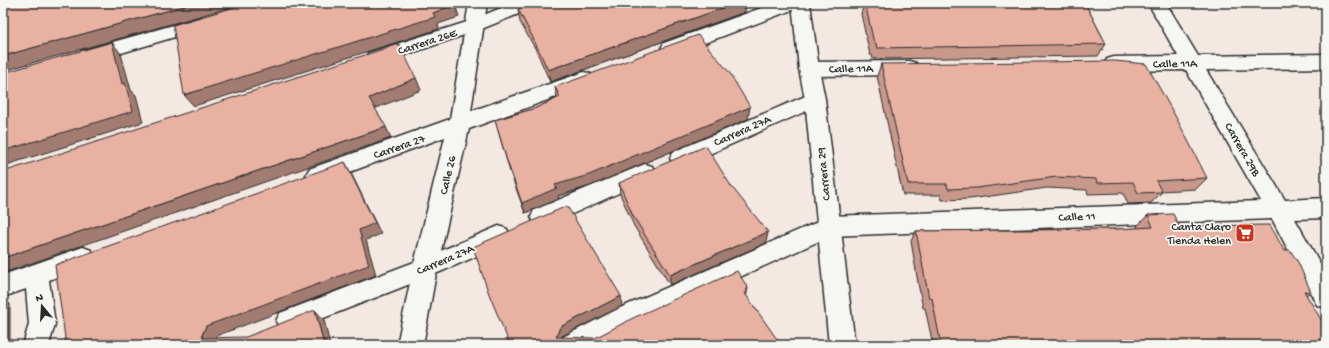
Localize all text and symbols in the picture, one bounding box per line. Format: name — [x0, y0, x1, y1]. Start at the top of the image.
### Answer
street label: Carrera 26E — [396, 27, 459, 59]
street label: Calle 11A — [1153, 58, 1198, 72]
street label: Calle 11A — [829, 63, 874, 77]
street label: Carrera 27A — [712, 113, 774, 151]
street label: Carrera 29B — [1220, 121, 1263, 180]
street label: Carrera 27 — [372, 132, 428, 163]
street label: Carrera 29 — [815, 146, 835, 201]
street label: Calle 26 — [438, 154, 460, 196]
street label: Calle 11 — [1058, 210, 1096, 226]
place label: Canta Claro Tienda Helen — [1167, 221, 1231, 249]
supermarket icon: Canta Claro Tienda Helen — [1234, 222, 1256, 244]
street label: Carrera 27A — [415, 242, 477, 279]
north arrow — [22, 286, 62, 326]
text: N — [34, 292, 45, 305]

